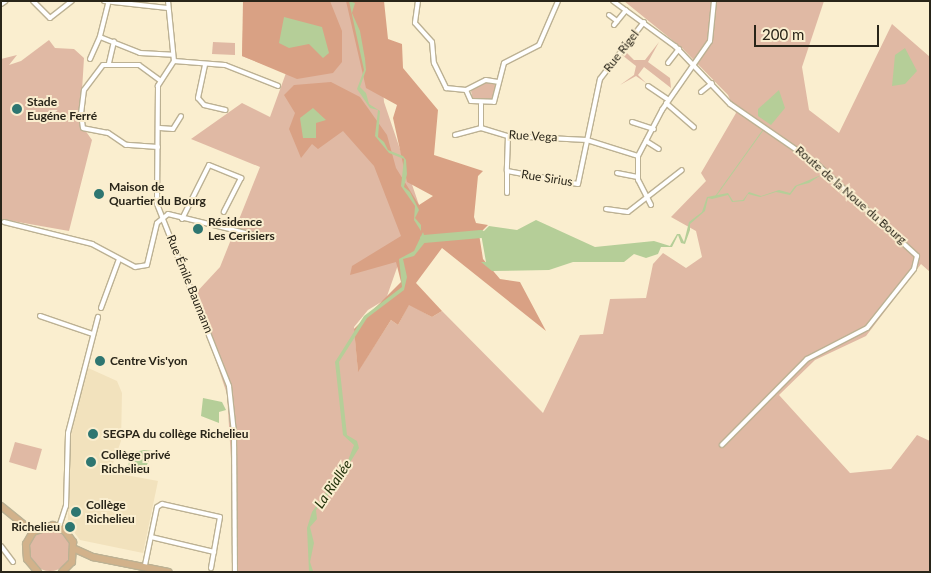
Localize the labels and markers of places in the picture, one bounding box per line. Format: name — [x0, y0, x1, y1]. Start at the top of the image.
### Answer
place label: Stade Eugéne Ferré — [27, 95, 97, 123]
marker: Stade Eugéne Ferré — [11, 103, 23, 115]
place label: Maison de Quartier du Bourg — [109, 180, 206, 208]
marker: Maison de Quartier du Bourg — [93, 188, 105, 200]
place label: Résidence Les Cerisiers — [208, 215, 275, 243]
marker: Résidence Les Cerisiers — [192, 223, 204, 235]
place label: Centre Vis'yon — [110, 354, 188, 368]
marker: Centre Vis'yon — [94, 355, 106, 367]
place label: SEGPA du collège Richelieu — [103, 427, 249, 441]
marker: SEGPA du collège Richelieu — [87, 428, 99, 440]
place label: Collège privé Richelieu — [101, 448, 171, 476]
marker: Collège privé Richelieu — [85, 456, 97, 468]
place label: Collège Richelieu — [86, 498, 135, 526]
marker: Collège Richelieu — [70, 506, 82, 518]
place label: Richelieu — [11, 520, 60, 534]
marker: Richelieu — [64, 521, 76, 533]

